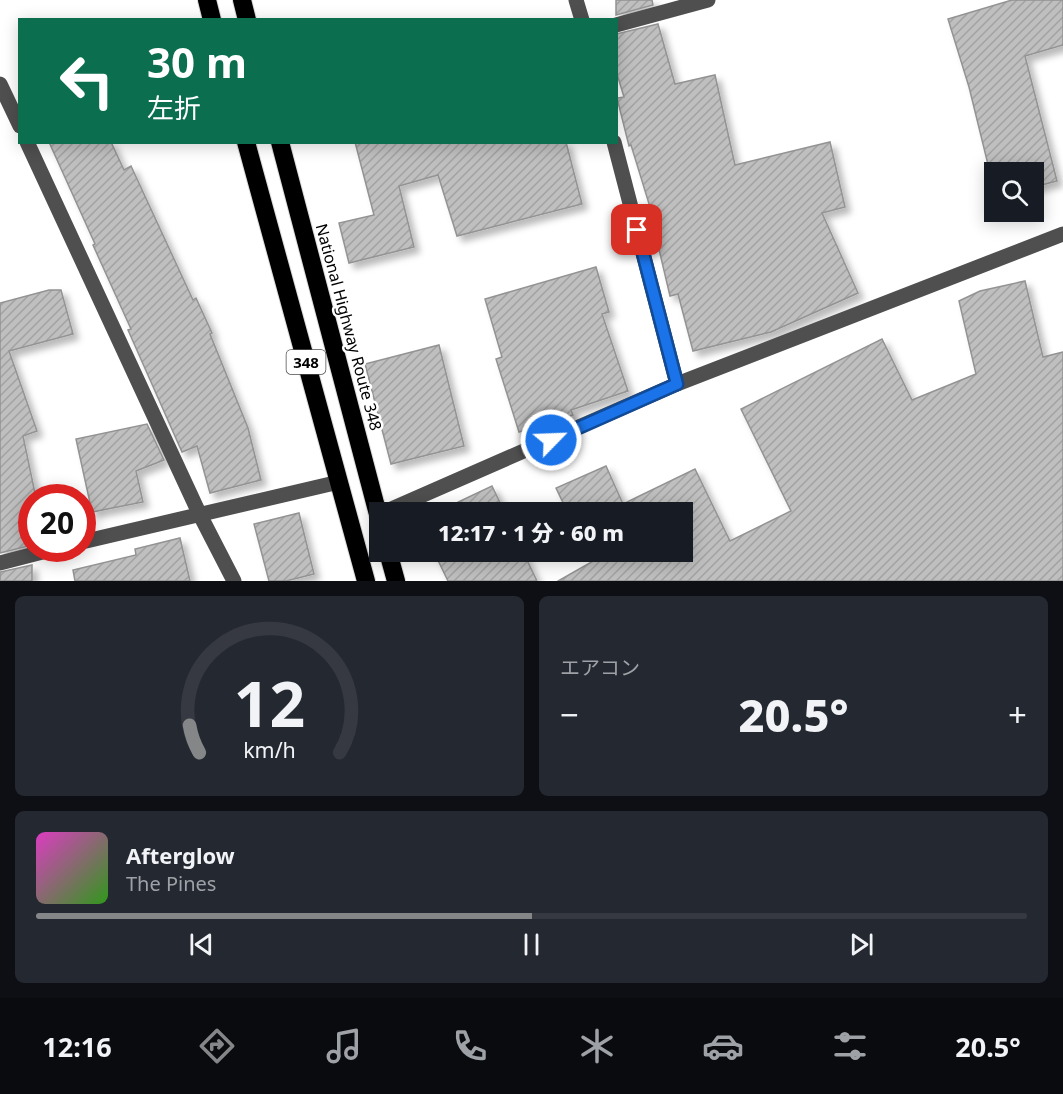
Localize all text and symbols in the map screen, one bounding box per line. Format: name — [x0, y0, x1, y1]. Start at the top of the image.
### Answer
text: 30 m — [147, 33, 247, 90]
icon: left — [48, 42, 126, 120]
text: 左折 — [147, 89, 201, 126]
map controls — [984, 162, 1044, 222]
button: search — [984, 162, 1044, 222]
pin — [611, 204, 662, 255]
icon: arrive — [620, 213, 653, 246]
street label: National Highway Route 348 — [311, 221, 387, 433]
road number: 348 — [286, 350, 326, 374]
position arrow — [519, 408, 583, 472]
speed limit sign: 20 — [18, 484, 96, 562]
text: 12:17 · 1 分 · 60 m — [438, 517, 624, 547]
text: エアコン — [560, 654, 640, 681]
text: 12 — [234, 660, 305, 745]
text: 20.5° — [739, 684, 848, 745]
text: − — [560, 692, 579, 737]
text: + — [1008, 692, 1027, 737]
text: km/h — [243, 735, 296, 764]
text: Afterglow — [126, 840, 235, 870]
text: The Pines — [126, 870, 216, 897]
icon: previous — [185, 928, 218, 961]
icon: pause — [515, 928, 548, 961]
icon: next — [845, 928, 878, 961]
icon: directions — [196, 1025, 238, 1067]
icon: music — [323, 1025, 365, 1067]
icon: phone — [449, 1025, 491, 1067]
icon: climate — [576, 1025, 618, 1067]
icon: car — [702, 1025, 744, 1067]
icon: filters — [829, 1025, 871, 1067]
text: 12:16 — [42, 1028, 112, 1065]
text: 20.5° — [955, 1028, 1021, 1065]

